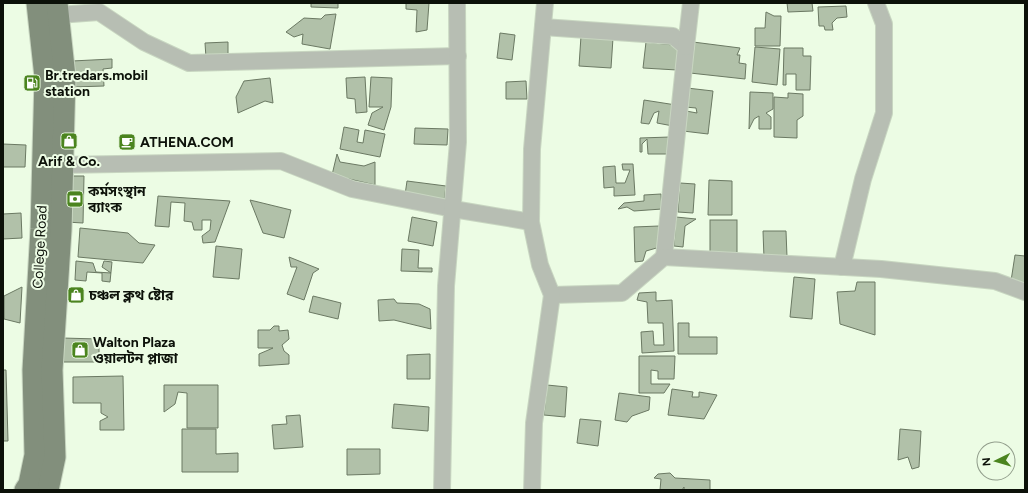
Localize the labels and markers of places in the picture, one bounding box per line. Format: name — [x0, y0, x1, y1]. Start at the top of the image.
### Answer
place label: Br.tredars.mobil station — [45, 67, 148, 100]
fuel station icon: Br.tredars.mobil station — [22, 73, 42, 93]
shop icon: Arif & Co. — [59, 131, 79, 151]
cafe icon: ATHENA.COM — [117, 132, 137, 152]
place label: ATHENA.COM — [140, 134, 234, 151]
place label: Arif & Co. — [38, 153, 100, 170]
place label: কর্মসংস্থান ব্যাংক — [87, 181, 146, 216]
bank icon: কর্মসংস্থান ব্যাংক — [65, 189, 85, 209]
shop icon: চঞ্চল ক্লথ ষ্টোর — [66, 285, 86, 305]
place label: চঞ্চল ক্লথ ষ্টোর — [88, 287, 174, 304]
place label: Walton Plaza ওয়ালটন প্লাজা — [93, 334, 179, 367]
shop icon: Walton Plaza ওয়ালটন প্লাজা — [70, 340, 90, 360]

